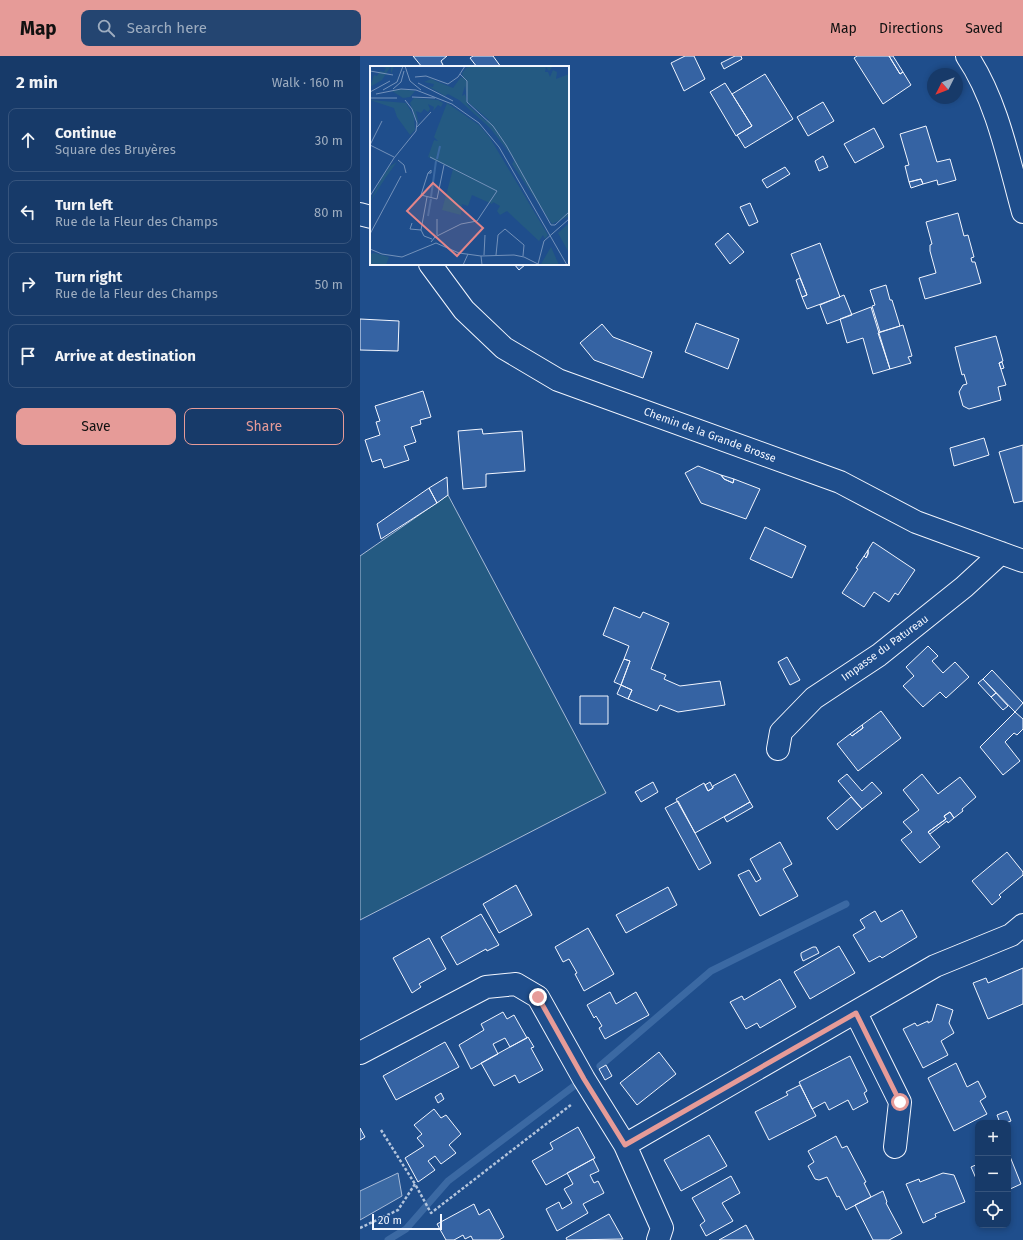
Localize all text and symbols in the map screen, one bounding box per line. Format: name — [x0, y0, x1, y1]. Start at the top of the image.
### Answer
search box — [81, 10, 361, 46]
text: Map — [20, 17, 57, 40]
icon: search — [95, 17, 117, 39]
text: Search here — [127, 19, 207, 37]
text: Map — [830, 20, 857, 37]
text: Directions — [879, 20, 943, 37]
text: Saved — [965, 20, 1003, 37]
inset map — [370, 66, 569, 265]
north arrow — [927, 68, 963, 104]
text: 2 min — [16, 72, 58, 93]
text: Walk · 160 m — [272, 75, 344, 90]
text: Continue — [55, 124, 116, 142]
icon: ahead — [17, 129, 39, 151]
text: 30 m — [315, 133, 343, 148]
text: Square des Bruyères — [55, 142, 176, 157]
text: Turn left — [55, 196, 113, 214]
icon: left — [17, 201, 39, 223]
text: 80 m — [314, 205, 343, 220]
text: Rue de la Fleur des Champs — [55, 214, 218, 229]
text: Turn right — [55, 268, 122, 286]
icon: right — [17, 273, 39, 295]
text: 50 m — [315, 277, 343, 292]
text: Rue de la Fleur des Champs — [55, 286, 218, 301]
icon: arrive — [17, 345, 39, 367]
text: Arrive at destination — [55, 347, 196, 365]
street label: Chemin de la Grande Brosse — [642, 405, 778, 465]
button: Save — [16, 408, 176, 445]
button: Share — [184, 408, 344, 445]
street label: Impasse du Patureau — [839, 612, 931, 684]
route end — [529, 988, 547, 1006]
route start — [891, 1093, 909, 1111]
map controls — [975, 1120, 1011, 1228]
button: + — [975, 1120, 1011, 1156]
button: − — [975, 1156, 1011, 1192]
button: locate — [975, 1192, 1011, 1228]
scale bar — [372, 1212, 442, 1231]
text: 20 m — [378, 1214, 402, 1227]

